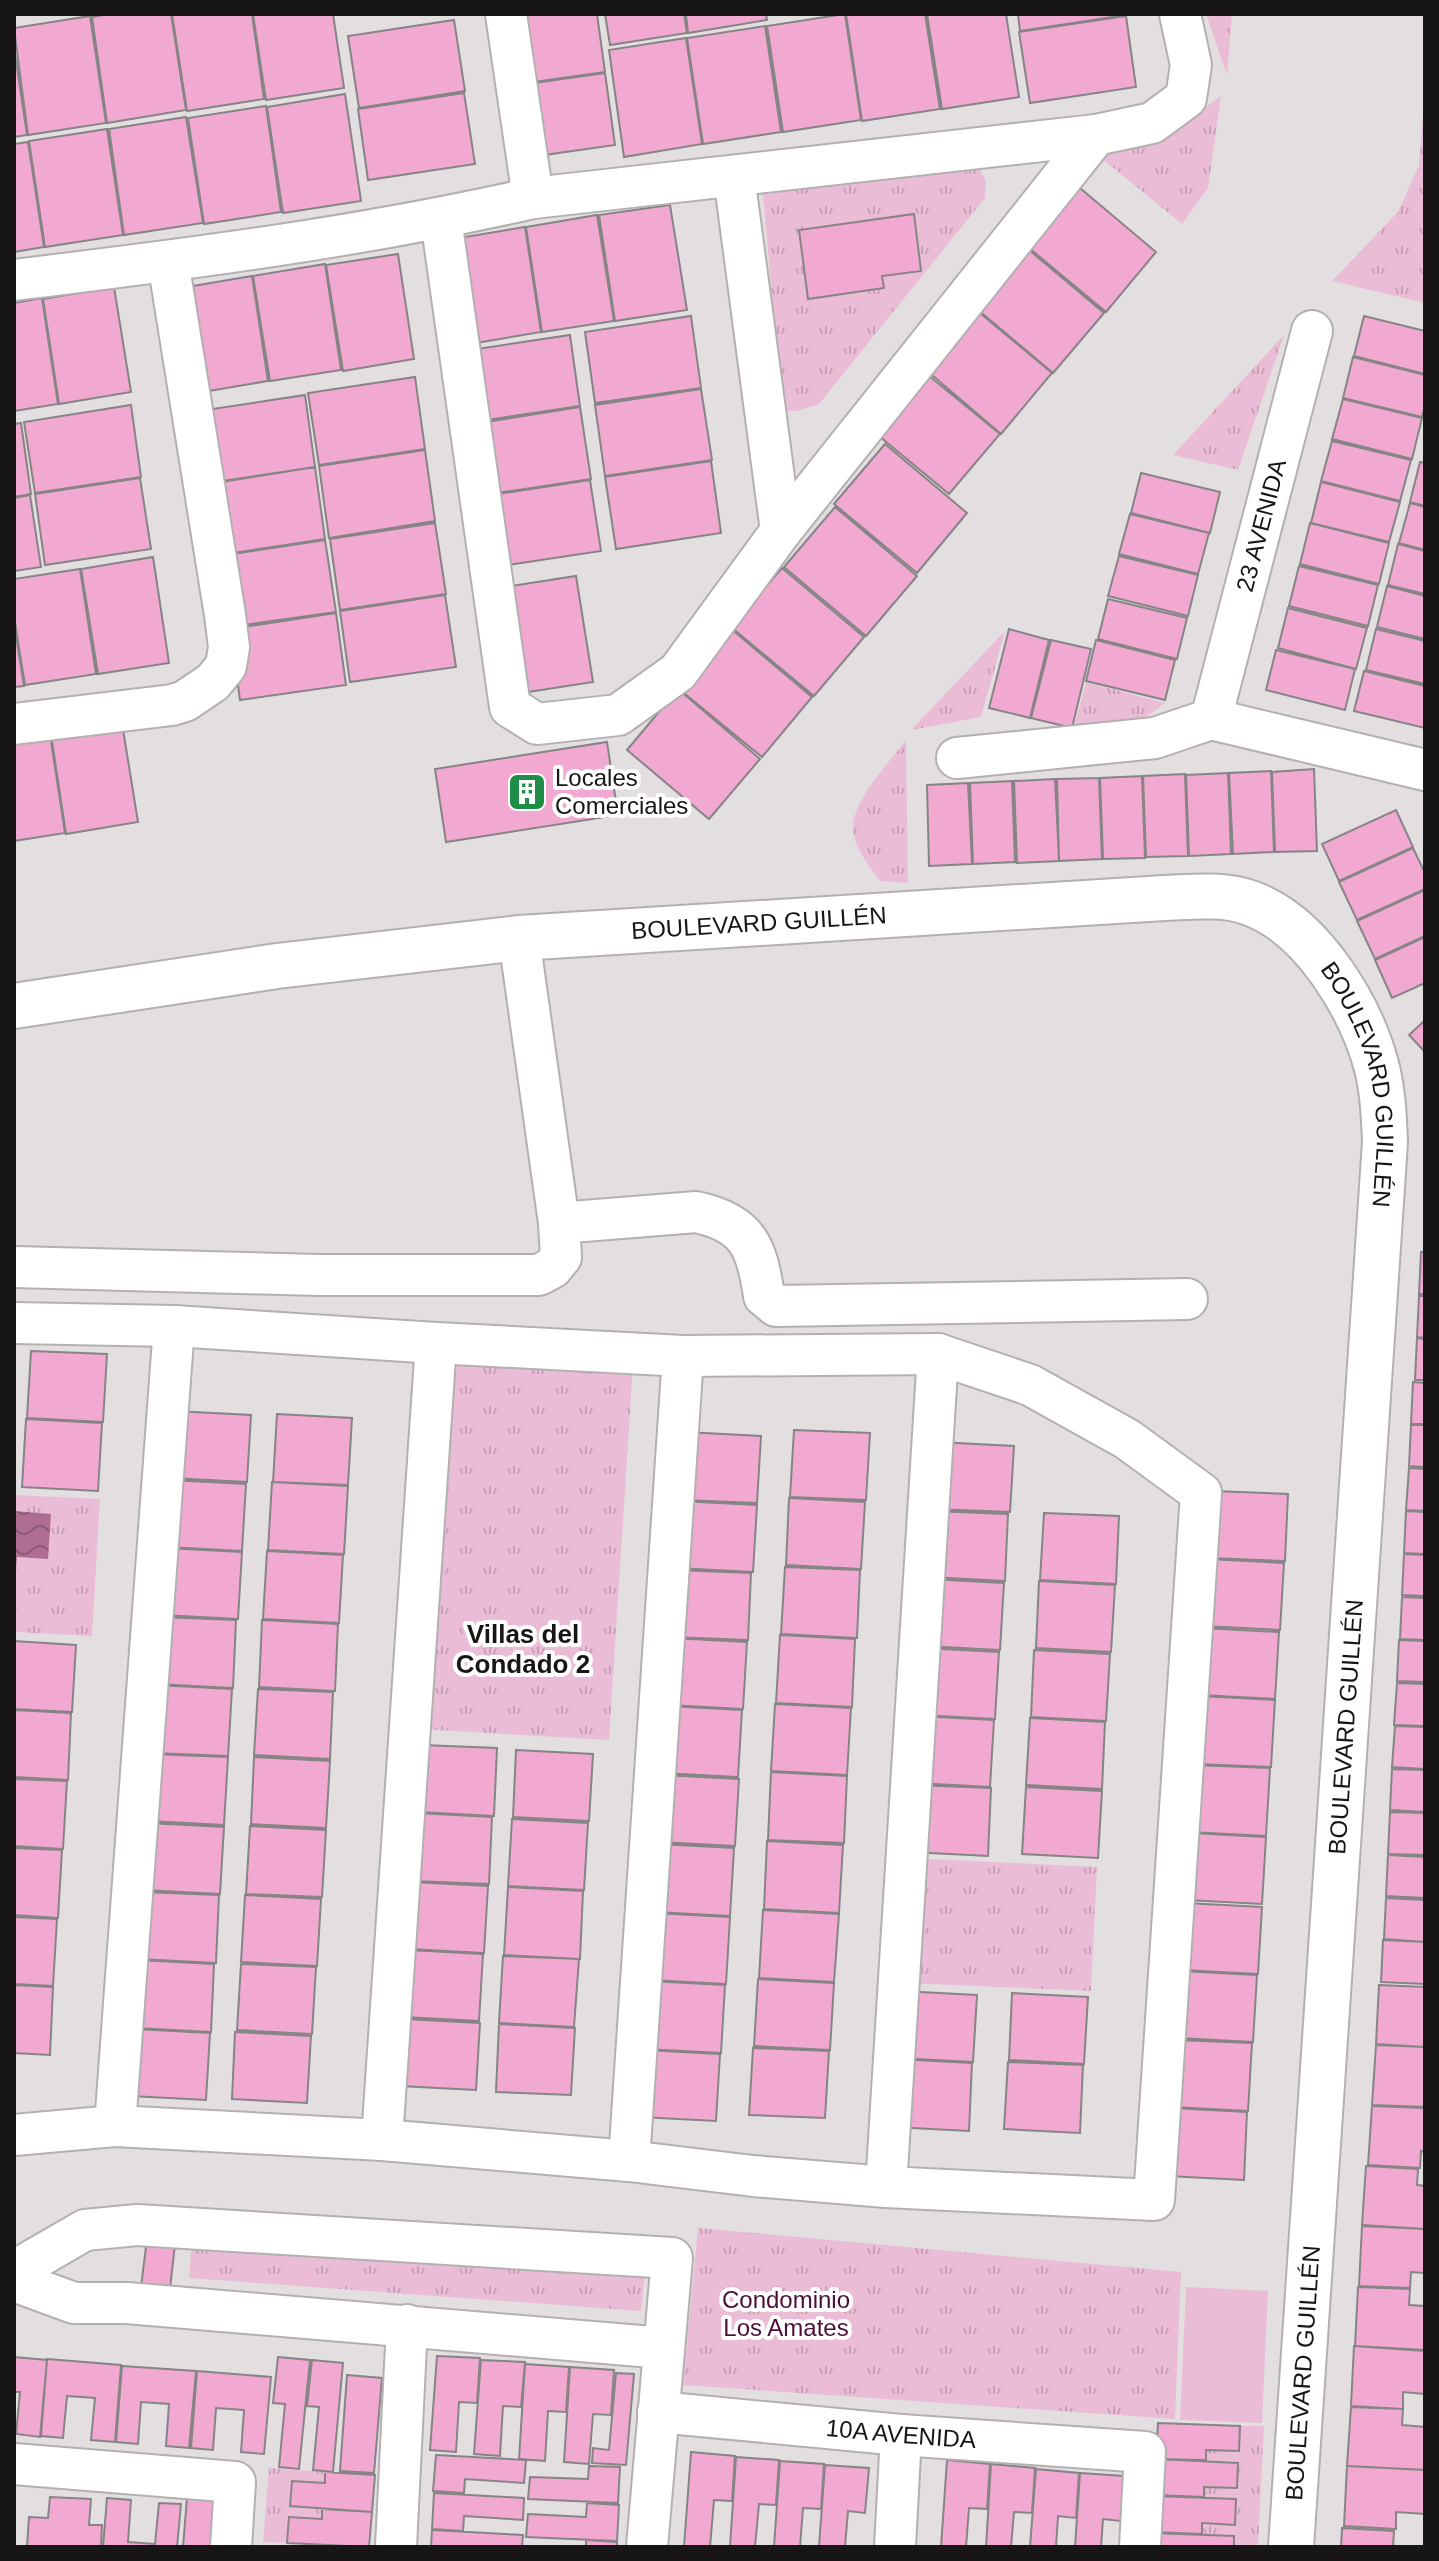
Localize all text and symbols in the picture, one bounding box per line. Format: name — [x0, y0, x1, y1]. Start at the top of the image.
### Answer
street label: 23 AVENIDA — [1231, 456, 1291, 594]
place label: Locales Comerciales — [555, 764, 688, 819]
building icon: Locales Comerciales — [506, 771, 548, 813]
street label: BOULEVARD GUILLÉN — [630, 901, 887, 944]
street label: BOULEVARD GUILLÉN — [1316, 957, 1399, 1208]
street label: BOULEVARD GUILLÉN — [1323, 1599, 1368, 1855]
district label: Villas del Condado 2 — [456, 1619, 590, 1679]
street label: BOULEVARD GUILLÉN — [1280, 2245, 1325, 2501]
park label: Condominio Los Amates — [722, 2286, 850, 2341]
street label: 10A AVENIDA — [825, 2414, 977, 2453]

